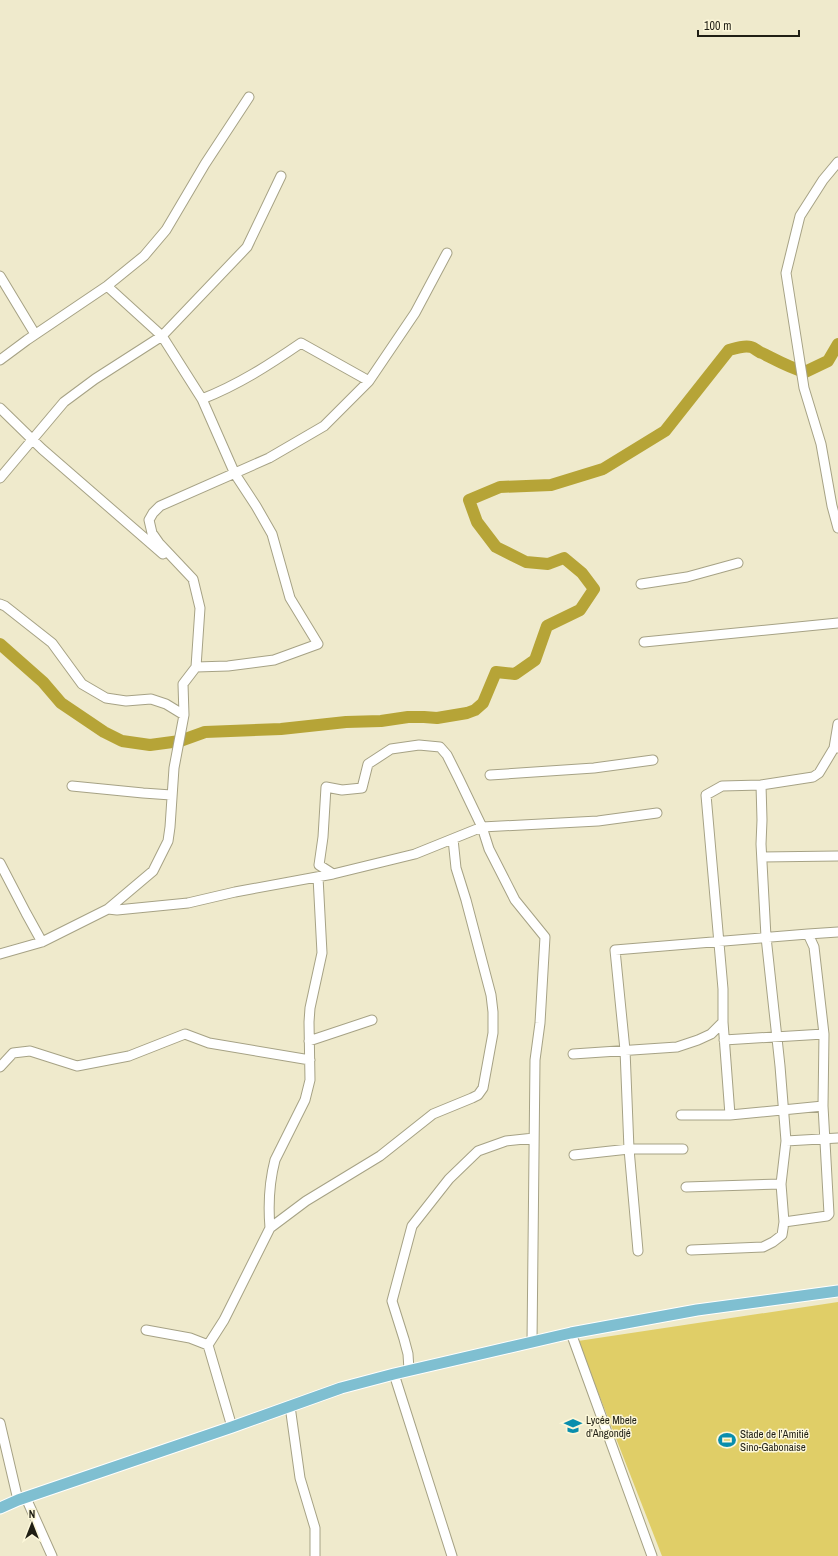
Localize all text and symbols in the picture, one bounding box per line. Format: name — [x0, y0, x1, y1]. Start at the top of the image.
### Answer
scale bar — [698, 12, 799, 38]
text: 100 m — [704, 18, 731, 34]
place label: Lycée Mbele d'Angondjé — [586, 1413, 637, 1440]
school or university icon: Lycée Mbele d'Angondjé — [563, 1416, 583, 1436]
place label: Stade de l’Amitié Sino-Gabonaise — [740, 1427, 809, 1454]
sports icon: Stade de l’Amitié Sino-Gabonaise — [717, 1430, 737, 1450]
north arrow — [12, 1504, 52, 1544]
text: N — [29, 1507, 35, 1521]

